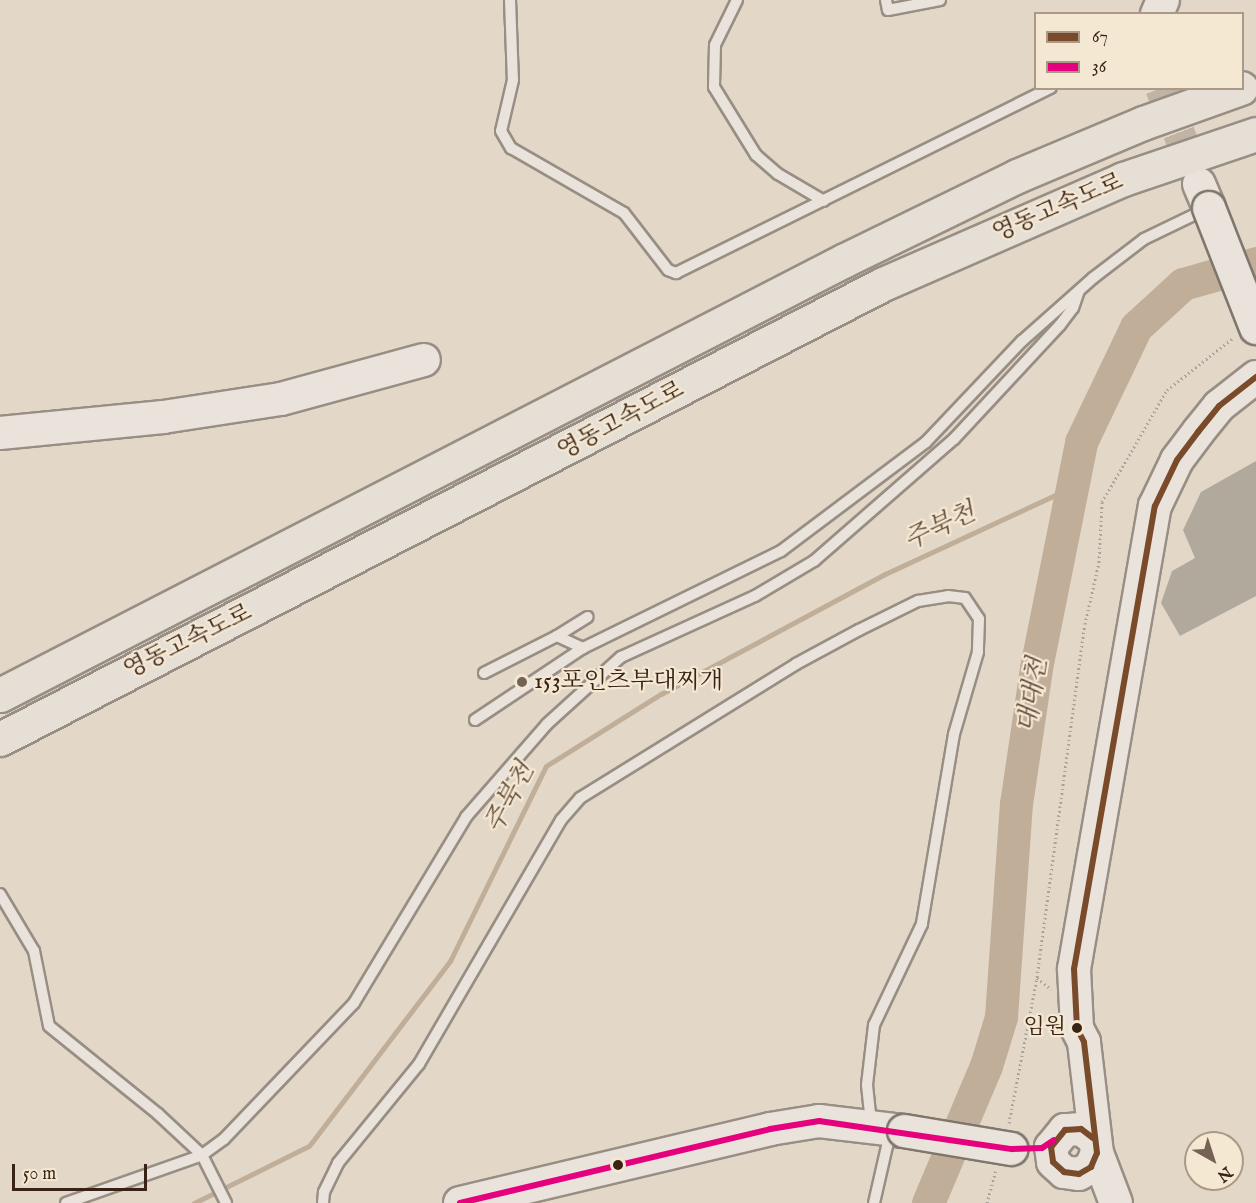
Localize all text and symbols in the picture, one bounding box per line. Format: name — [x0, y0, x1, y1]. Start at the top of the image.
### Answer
legend — [1034, 12, 1244, 90]
text: 67 — [1092, 26, 1108, 49]
text: 36 — [1092, 56, 1106, 79]
street label: 영동고속도로 — [988, 168, 1128, 248]
street label: 영동고속도로 — [553, 376, 689, 466]
water label: 주북천 — [899, 497, 981, 557]
street label: 영동고속도로 — [119, 599, 257, 685]
water label: 대대천 — [1012, 655, 1054, 735]
place label: 153포인츠부대찌개 — [534, 668, 723, 696]
marker: 153포인츠부대찌개 — [515, 675, 529, 689]
water label: 주북천 — [479, 757, 541, 839]
place label: 임원 — [1023, 1015, 1066, 1041]
marker: 임원 — [1071, 1022, 1083, 1034]
north arrow — [1184, 1131, 1244, 1191]
scale bar — [15, 1152, 150, 1190]
unlabelled marker — [612, 1159, 624, 1171]
text: N — [1212, 1161, 1236, 1186]
text: 50 m — [23, 1163, 56, 1186]

